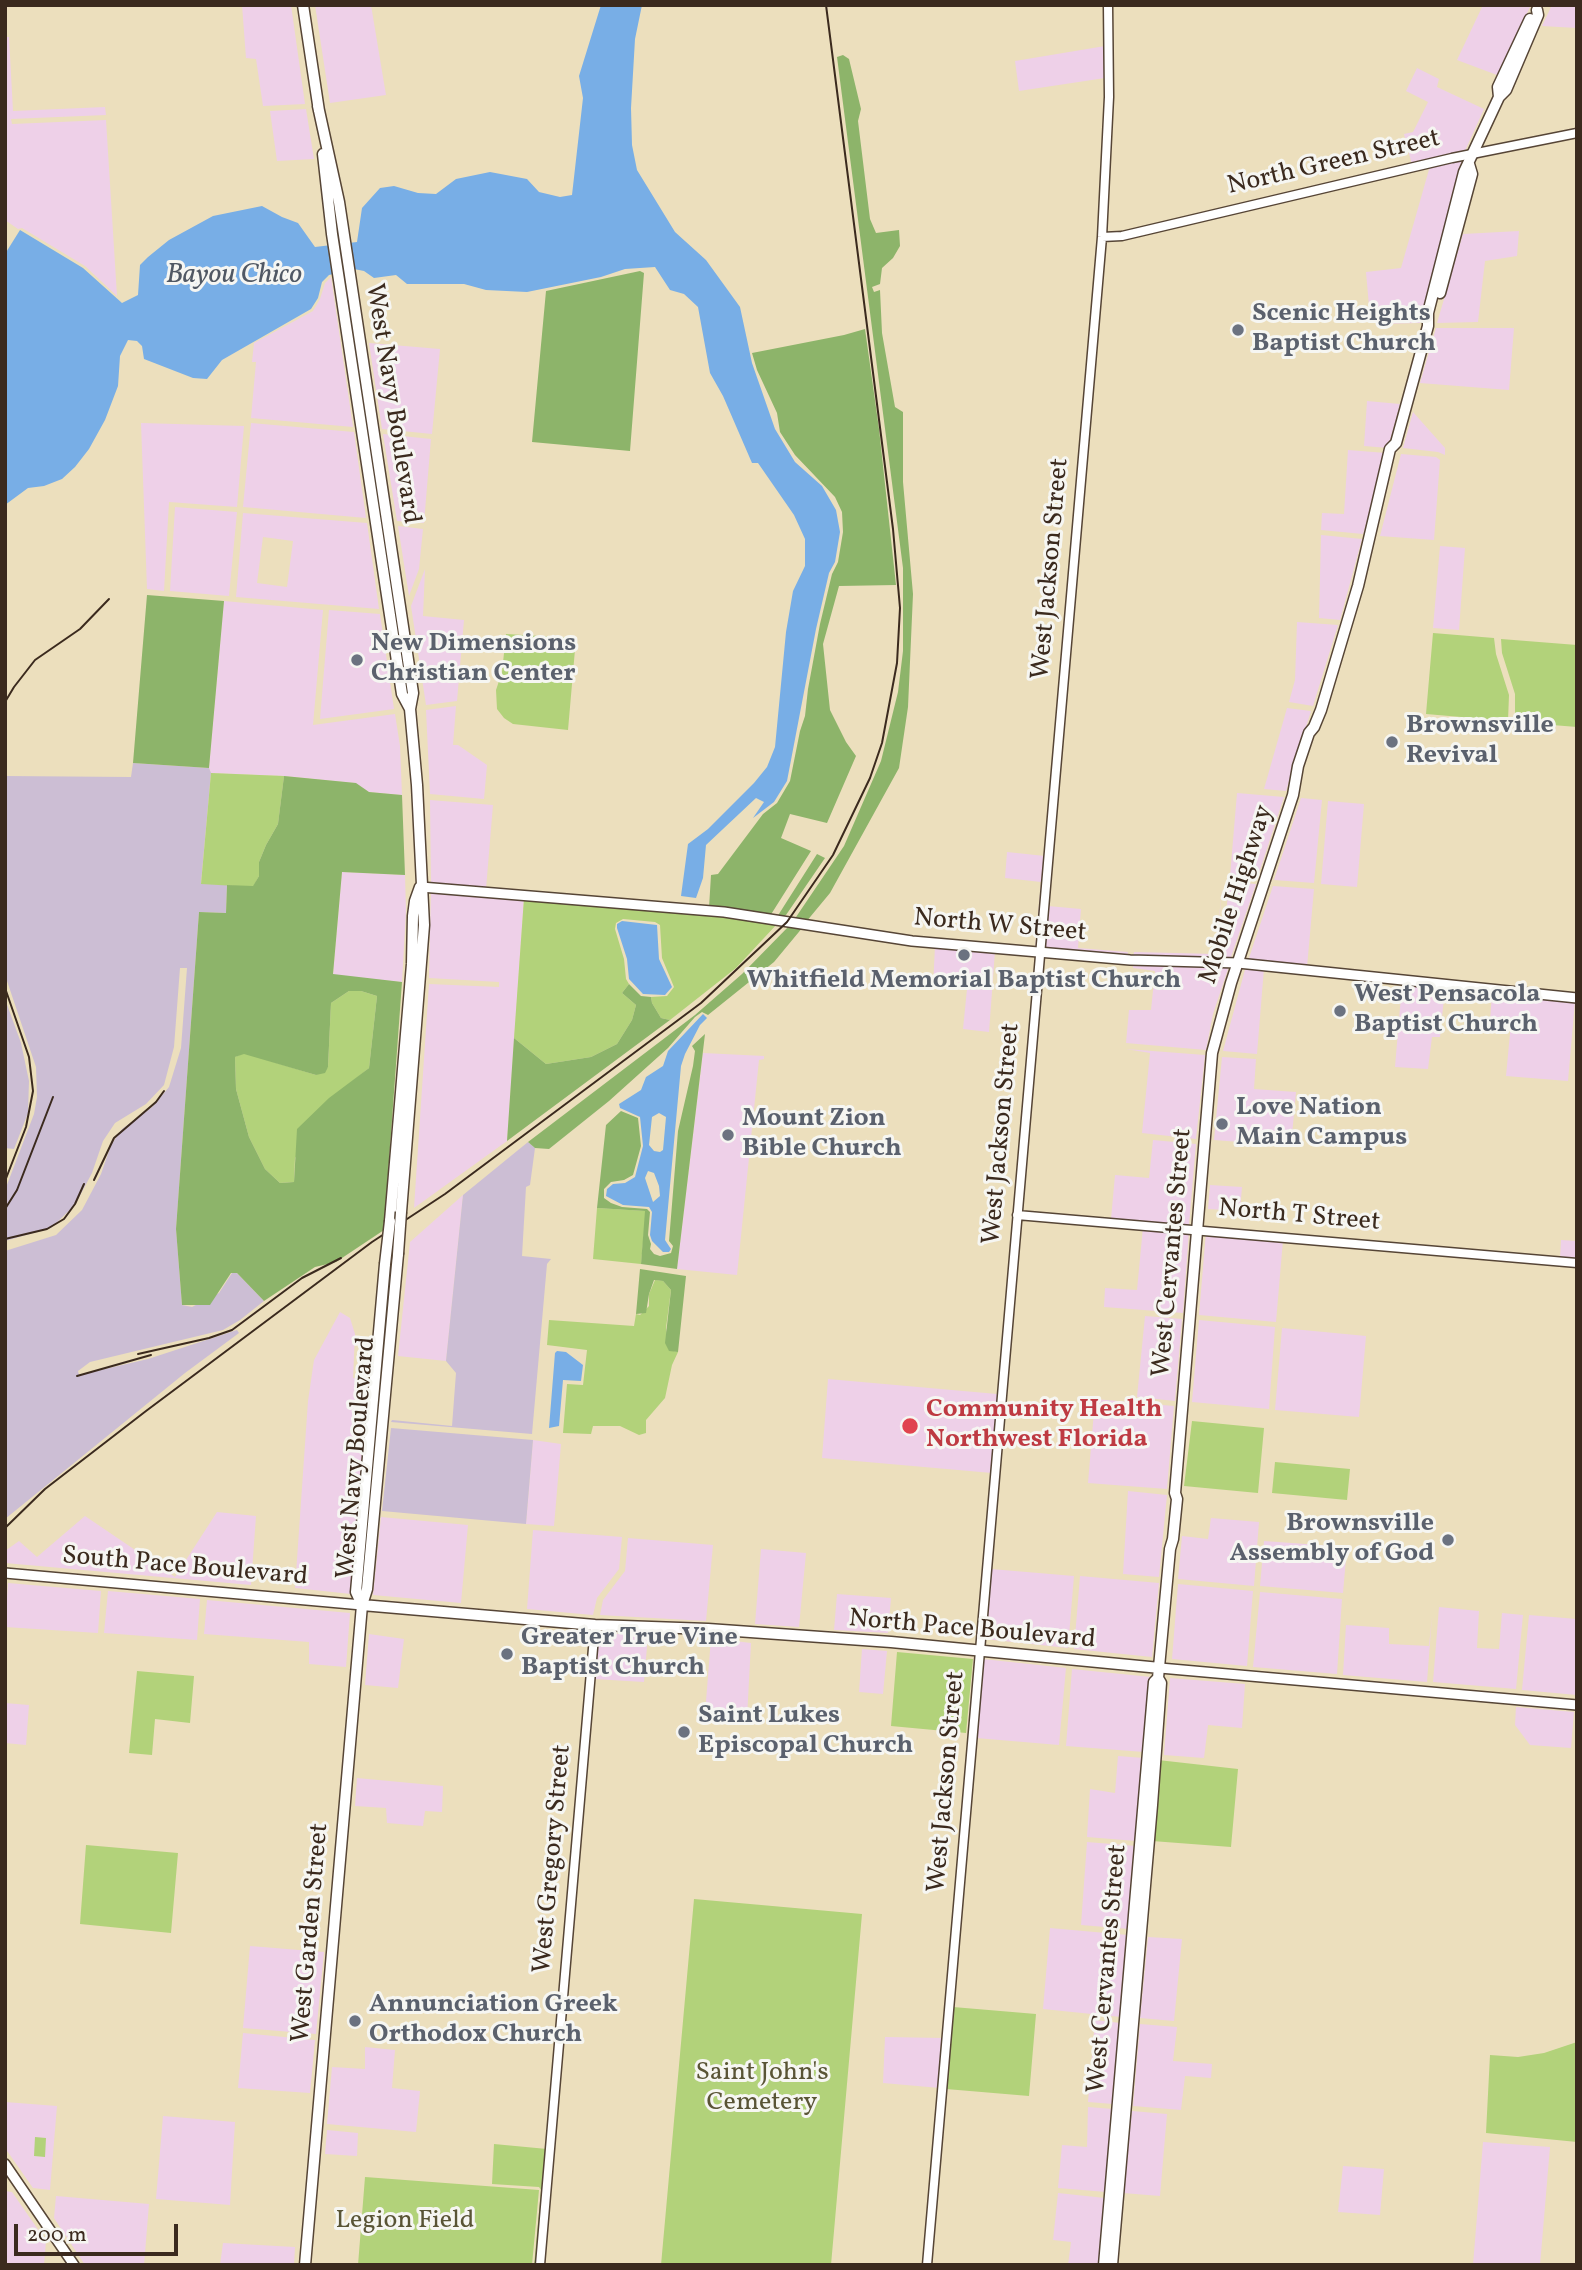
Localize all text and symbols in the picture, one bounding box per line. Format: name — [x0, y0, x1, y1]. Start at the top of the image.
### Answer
street label: North Green Street — [1225, 124, 1443, 204]
water label: Bayou Chico — [166, 260, 302, 294]
street label: West Navy Boulevard — [357, 282, 425, 526]
place label: Scenic Heights Baptist Church — [1252, 299, 1436, 360]
marker: Scenic Heights Baptist Church — [1230, 322, 1246, 338]
street label: West Jackson Street — [1027, 457, 1077, 681]
place label: New Dimensions Christian Center — [371, 629, 576, 690]
marker: New Dimensions Christian Center — [349, 652, 365, 668]
place label: Brownsville Revival — [1406, 711, 1554, 772]
marker: Brownsville Revival — [1384, 734, 1400, 750]
street label: Mobile Highway — [1194, 802, 1282, 988]
street label: North W Street — [912, 904, 1088, 950]
marker: Whitfield Memorial Baptist Church — [956, 947, 972, 963]
place label: Whitfield Memorial Baptist Church — [747, 966, 1181, 998]
place label: West Pensacola Baptist Church — [1354, 980, 1540, 1042]
marker: West Pensacola Baptist Church — [1332, 1003, 1348, 1019]
street label: West Jackson Street — [978, 1022, 1028, 1246]
place label: Love Nation Main Campus — [1236, 1093, 1407, 1154]
place label: Mount Zion Bible Church — [742, 1104, 902, 1166]
marker: Love Nation Main Campus — [1214, 1116, 1230, 1132]
marker: Mount Zion Bible Church — [720, 1127, 736, 1143]
street label: West Cervantes Street — [1148, 1127, 1200, 1379]
street label: North T Street — [1217, 1194, 1381, 1240]
street label: West Navy Boulevard — [332, 1336, 384, 1580]
place label: Community Health Northwest Florida — [926, 1395, 1162, 1456]
marker: Community Health Northwest Florida — [900, 1416, 920, 1436]
place label: Brownsville Assembly of God — [1229, 1509, 1434, 1570]
marker: Brownsville Assembly of God — [1440, 1532, 1456, 1548]
street label: South Pace Boulevard — [61, 1542, 309, 1594]
street label: North Pace Boulevard — [847, 1605, 1097, 1657]
place label: Greater True Vine Baptist Church — [521, 1623, 738, 1684]
marker: Greater True Vine Baptist Church — [499, 1646, 515, 1662]
street label: West Jackson Street — [923, 1670, 973, 1894]
place label: Saint Lukes Episcopal Church — [698, 1701, 913, 1762]
marker: Saint Lukes Episcopal Church — [676, 1724, 692, 1740]
street label: West Gregory Street — [528, 1743, 580, 1975]
street label: West Garden Street — [287, 1822, 337, 2044]
street label: West Cervantes Street — [1083, 1843, 1135, 2095]
place label: Annunciation Greek Orthodox Church — [369, 1990, 618, 2052]
marker: Annunciation Greek Orthodox Church — [347, 2013, 363, 2029]
park label: Saint John's Cemetery — [695, 2058, 829, 2120]
park label: Legion Field — [336, 2206, 474, 2238]
scale bar — [18, 2210, 182, 2254]
text: 200 m — [27, 2221, 87, 2250]

